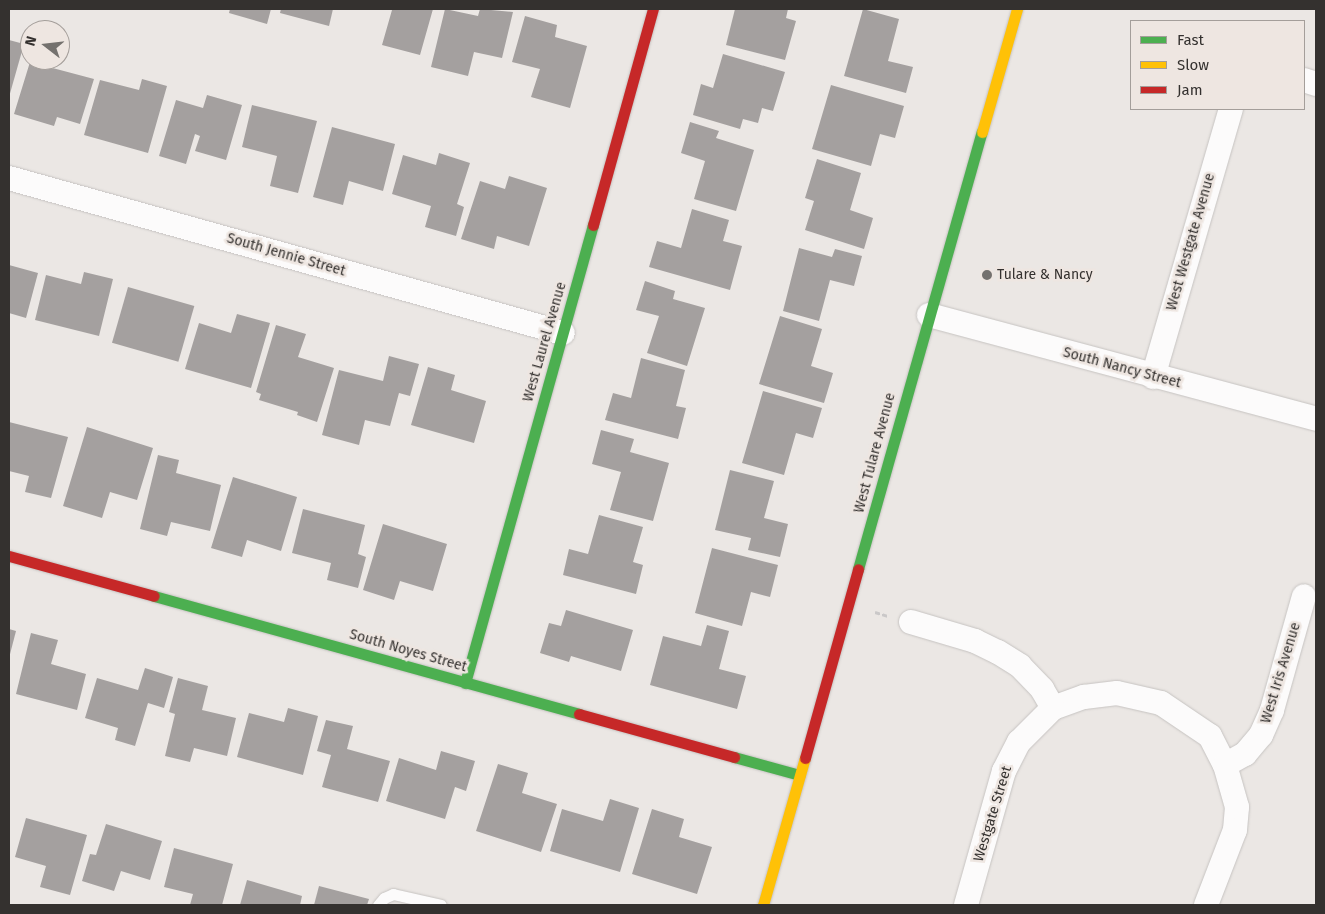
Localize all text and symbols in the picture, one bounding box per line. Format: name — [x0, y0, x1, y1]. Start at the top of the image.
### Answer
north arrow — [20, 20, 70, 70]
legend — [1130, 20, 1305, 110]
text: Fast — [1177, 31, 1204, 49]
text: N — [22, 34, 41, 48]
text: Slow — [1177, 56, 1209, 74]
text: Jam — [1177, 81, 1203, 99]
street label: West Westgate Avenue — [1163, 171, 1219, 313]
street label: South Jennie Street — [225, 230, 347, 280]
place label: Tulare & Nancy — [997, 267, 1093, 283]
marker: Tulare & Nancy — [981, 269, 993, 281]
street label: West Laurel Avenue — [520, 280, 570, 404]
street label: South Nancy Street — [1061, 344, 1183, 392]
street label: West Tulare Avenue — [851, 391, 899, 515]
street label: West Iris Avenue — [1258, 621, 1304, 725]
street label: South Noyes Street — [347, 626, 469, 676]
street label: Westgate Street — [970, 764, 1016, 864]

